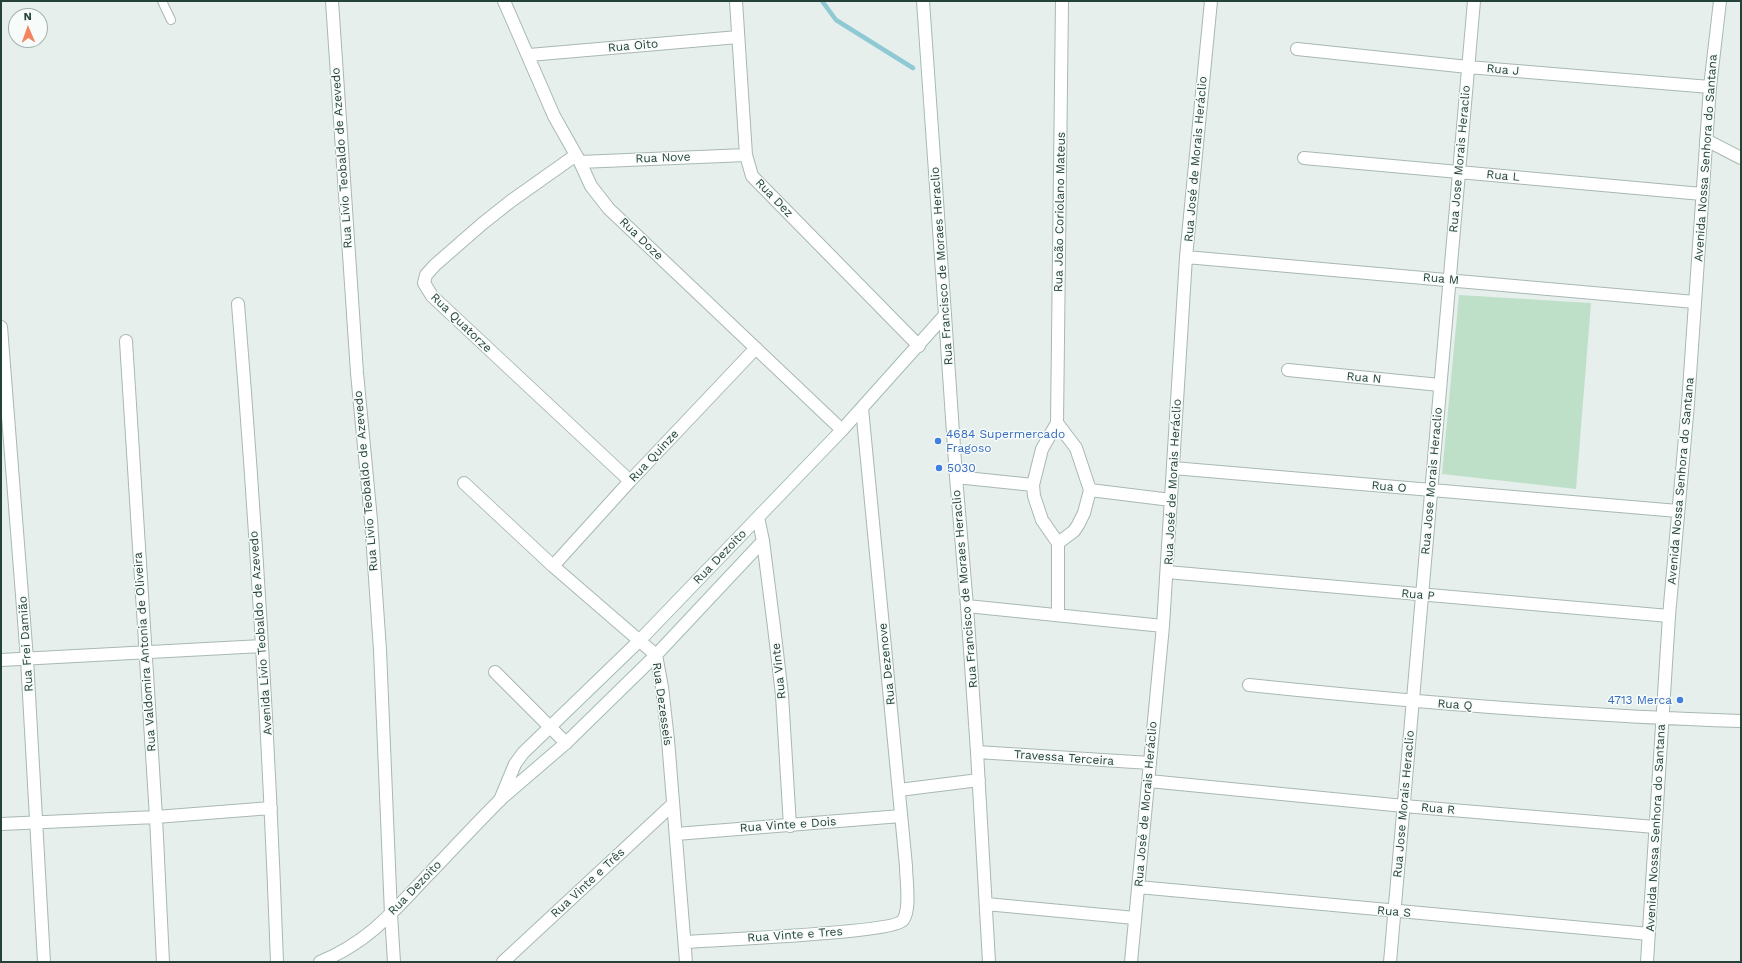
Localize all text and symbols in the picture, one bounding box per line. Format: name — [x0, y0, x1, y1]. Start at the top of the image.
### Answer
north arrow — [8, 8, 48, 48]
text: N — [23, 10, 32, 23]
street label: Rua Oito — [607, 37, 659, 55]
street label: Avenida Nossa Senhora do Santana — [1692, 54, 1720, 262]
street label: Rua J — [1486, 61, 1520, 79]
street label: Rua Livio Teobaldo de Azevedo — [328, 67, 356, 249]
street label: Rua José de Morais Heráclio — [1182, 76, 1210, 242]
street label: Rua Jose Morais Heraclio — [1446, 85, 1474, 233]
street label: Rua João Coriolano Mateus — [1051, 132, 1069, 292]
street label: Rua Nove — [635, 150, 691, 166]
street label: Rua Francisco de Moraes Heraclio — [928, 166, 956, 366]
street label: Rua L — [1486, 167, 1520, 185]
street label: Rua Dez — [752, 176, 796, 220]
street label: Rua Doze — [616, 215, 666, 263]
street label: Rua M — [1422, 270, 1460, 288]
street label: Rua Quatorze — [427, 290, 495, 356]
street label: Rua N — [1346, 369, 1382, 387]
street label: Avenida Nossa Senhora do Santana — [1665, 377, 1697, 585]
street label: Rua Livio Teobaldo de Azevedo — [351, 390, 381, 572]
street label: Rua José de Morais Heráclio — [1161, 399, 1185, 565]
street label: Rua Jose Morais Heraclio — [1418, 407, 1446, 555]
street label: Rua Quinze — [626, 427, 682, 485]
place label: 4684 Supermercado Fragoso — [946, 427, 1065, 455]
marker: 4684 Supermercado Fragoso — [933, 436, 943, 446]
place label: 5030 — [947, 461, 976, 475]
marker: 5030 — [934, 463, 944, 473]
street label: Rua O — [1371, 478, 1407, 496]
street label: Rua Francisco de Moraes Heraclio — [949, 489, 981, 689]
street label: Rua Dezoito — [690, 527, 750, 587]
street label: Avenida Livio Teobaldo de Azevedo — [247, 530, 275, 736]
street label: Rua Valdomira Antonia de Oliveira — [131, 552, 159, 752]
street label: Rua P — [1401, 586, 1435, 604]
street label: Rua Frei Damião — [15, 596, 37, 692]
street label: Rua Dezenove — [876, 622, 898, 706]
street label: Rua Vinte — [769, 642, 789, 700]
street label: Rua Dezesseis — [649, 661, 675, 747]
place label: 4713 Merca — [1607, 693, 1672, 707]
marker: 4713 Merca — [1675, 695, 1685, 705]
street label: Rua Q — [1437, 697, 1473, 713]
street label: Rua José de Morais Heráclio — [1132, 721, 1160, 887]
street label: Avenida Nossa Senhora do Santana — [1643, 724, 1669, 932]
street label: Rua Jose Morais Heraclio — [1390, 730, 1418, 878]
street label: Travessa Terceira — [1013, 747, 1115, 769]
street label: Rua R — [1420, 800, 1456, 818]
street label: Rua Vinte e Dois — [739, 814, 837, 836]
street label: Rua Vinte e Três — [548, 845, 628, 921]
street label: Rua Dezoito — [385, 858, 445, 918]
street label: Rua S — [1377, 903, 1411, 921]
street label: Rua Vinte e Tres — [747, 924, 843, 946]

